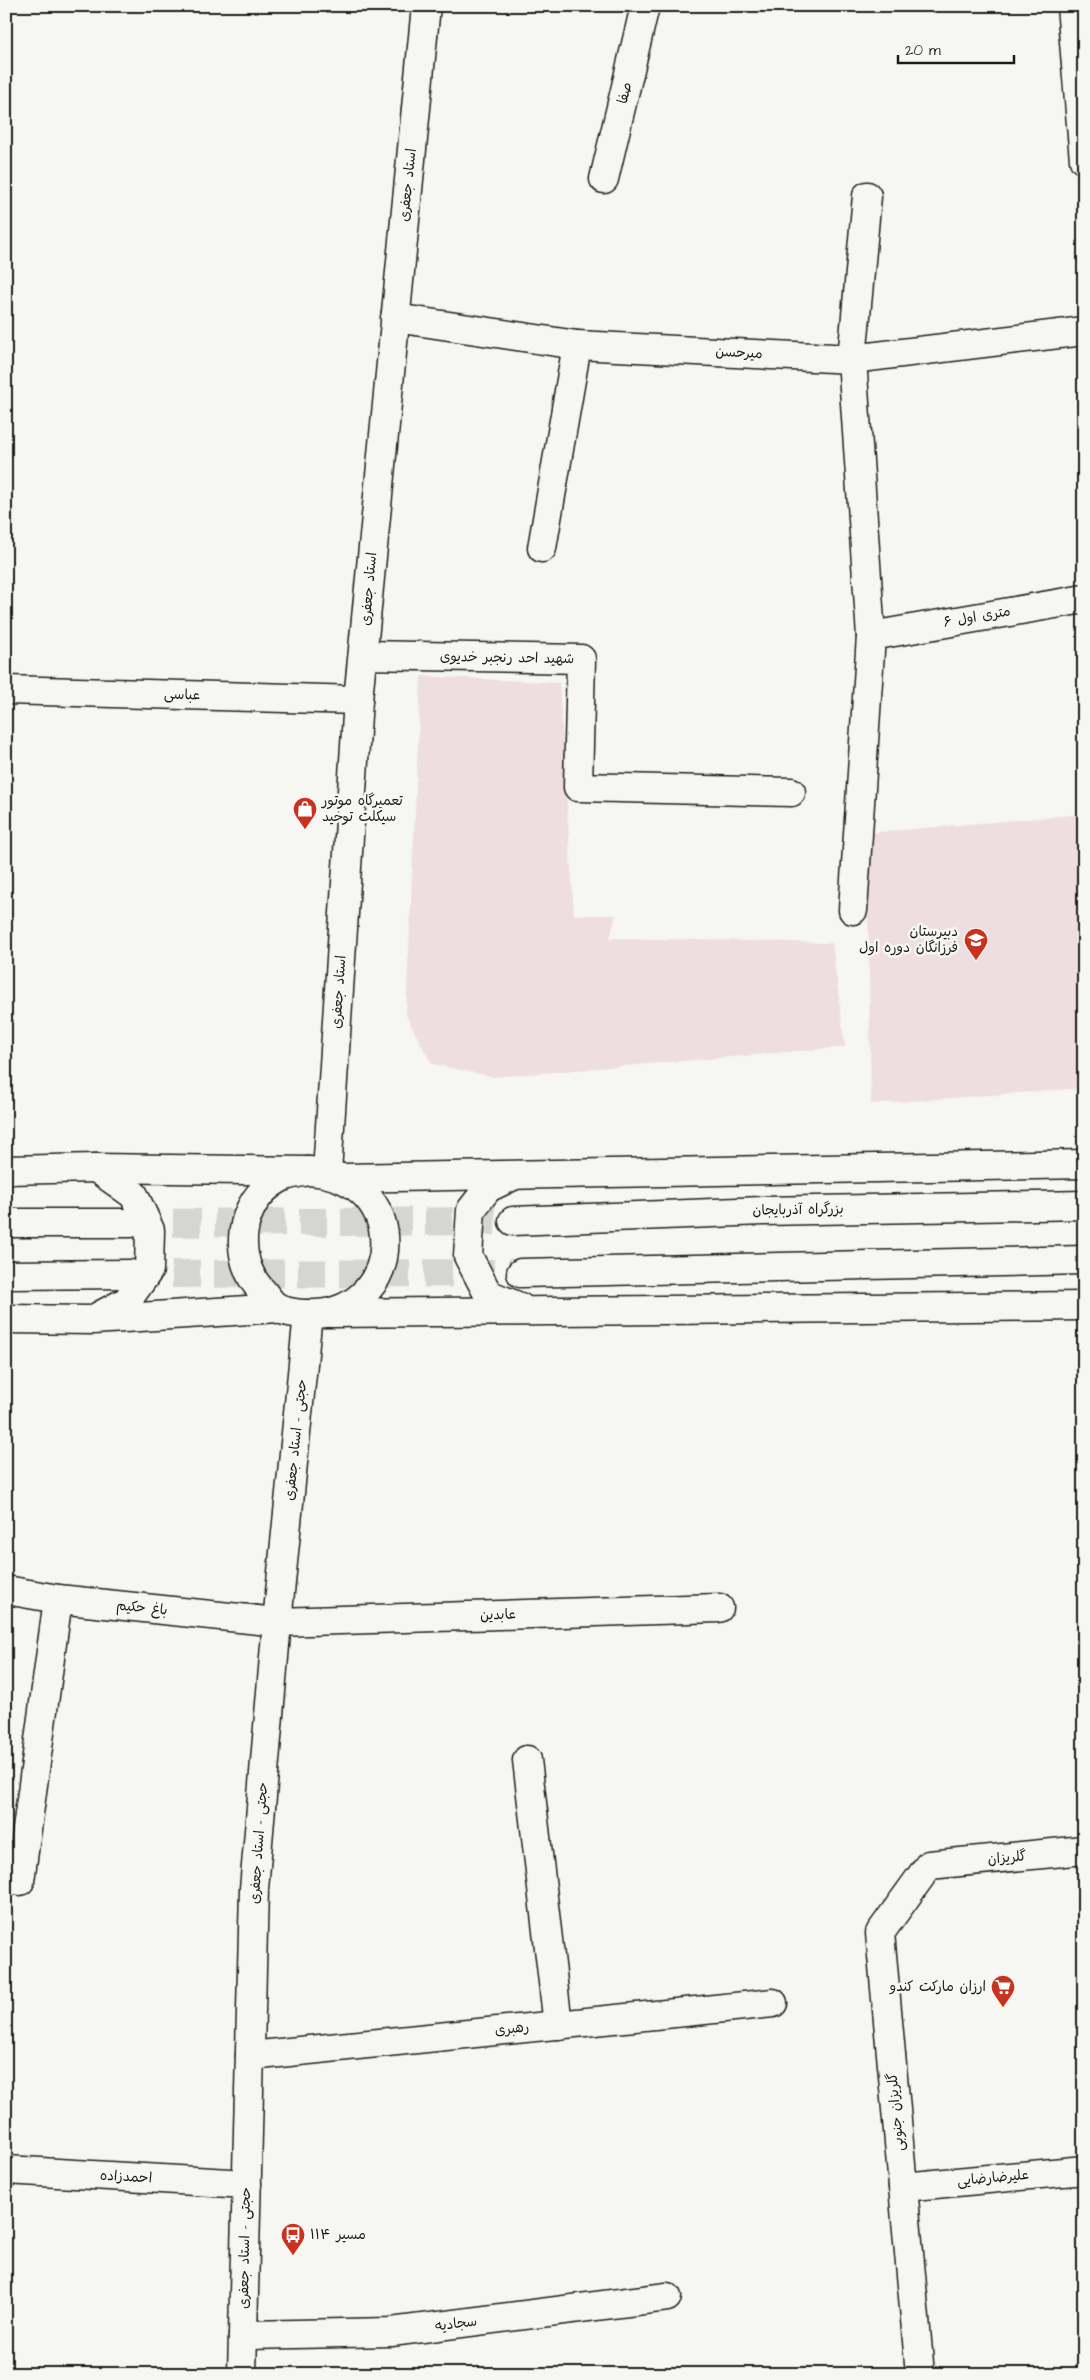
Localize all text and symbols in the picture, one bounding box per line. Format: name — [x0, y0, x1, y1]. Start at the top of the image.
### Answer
scale bar — [898, 32, 1014, 64]
text: 20 m — [905, 40, 941, 61]
street label: صفا — [613, 80, 637, 106]
street label: استاد جعفری — [394, 147, 422, 223]
street label: میرحسن — [715, 342, 763, 364]
street label: استاد جعفری — [356, 551, 382, 627]
street label: ۶ متری اول — [942, 601, 1012, 633]
street label: شهید احد رنجبر خدیوی — [440, 647, 574, 669]
street label: عباسی — [164, 684, 200, 706]
place label: تعمیرگاه موتور سیکلت توحید — [321, 791, 404, 827]
shop icon: تعمیرگاه موتور سیکلت توحید — [292, 796, 318, 830]
place label: دبیرستان فرزانگان دوره اول — [859, 922, 958, 958]
school or university icon: دبیرستان فرزانگان دوره اول — [963, 927, 989, 961]
street label: استاد جعفری — [326, 955, 352, 1029]
street label: بزرگراه آذربایجان — [752, 1199, 844, 1221]
street label: حجتی - استاد جعفری — [280, 1378, 312, 1502]
street label: باغ حکیم — [115, 1595, 169, 1621]
street label: عابدین — [480, 1604, 516, 1626]
street label: حجتی - استاد جعفری — [245, 1781, 273, 1905]
street label: گلریزان — [987, 1846, 1027, 1870]
supermarket icon: ارزان مارکت کندو — [990, 1974, 1016, 2008]
place label: ارزان مارکت کندو — [889, 1977, 986, 1997]
street label: رهبری — [494, 2017, 530, 2041]
street label: گلریزان جنوبی — [883, 2072, 909, 2152]
street label: علیرضارضایی — [956, 2165, 1030, 2191]
street label: احمدزاده — [99, 2166, 153, 2188]
street label: حجتی - استاد جعفری — [234, 2187, 256, 2309]
bus stop icon: مسیر ۱۱۴ — [280, 2222, 306, 2256]
place label: مسیر ۱۱۴ — [310, 2225, 366, 2245]
street label: سجادیه — [434, 2312, 478, 2336]

